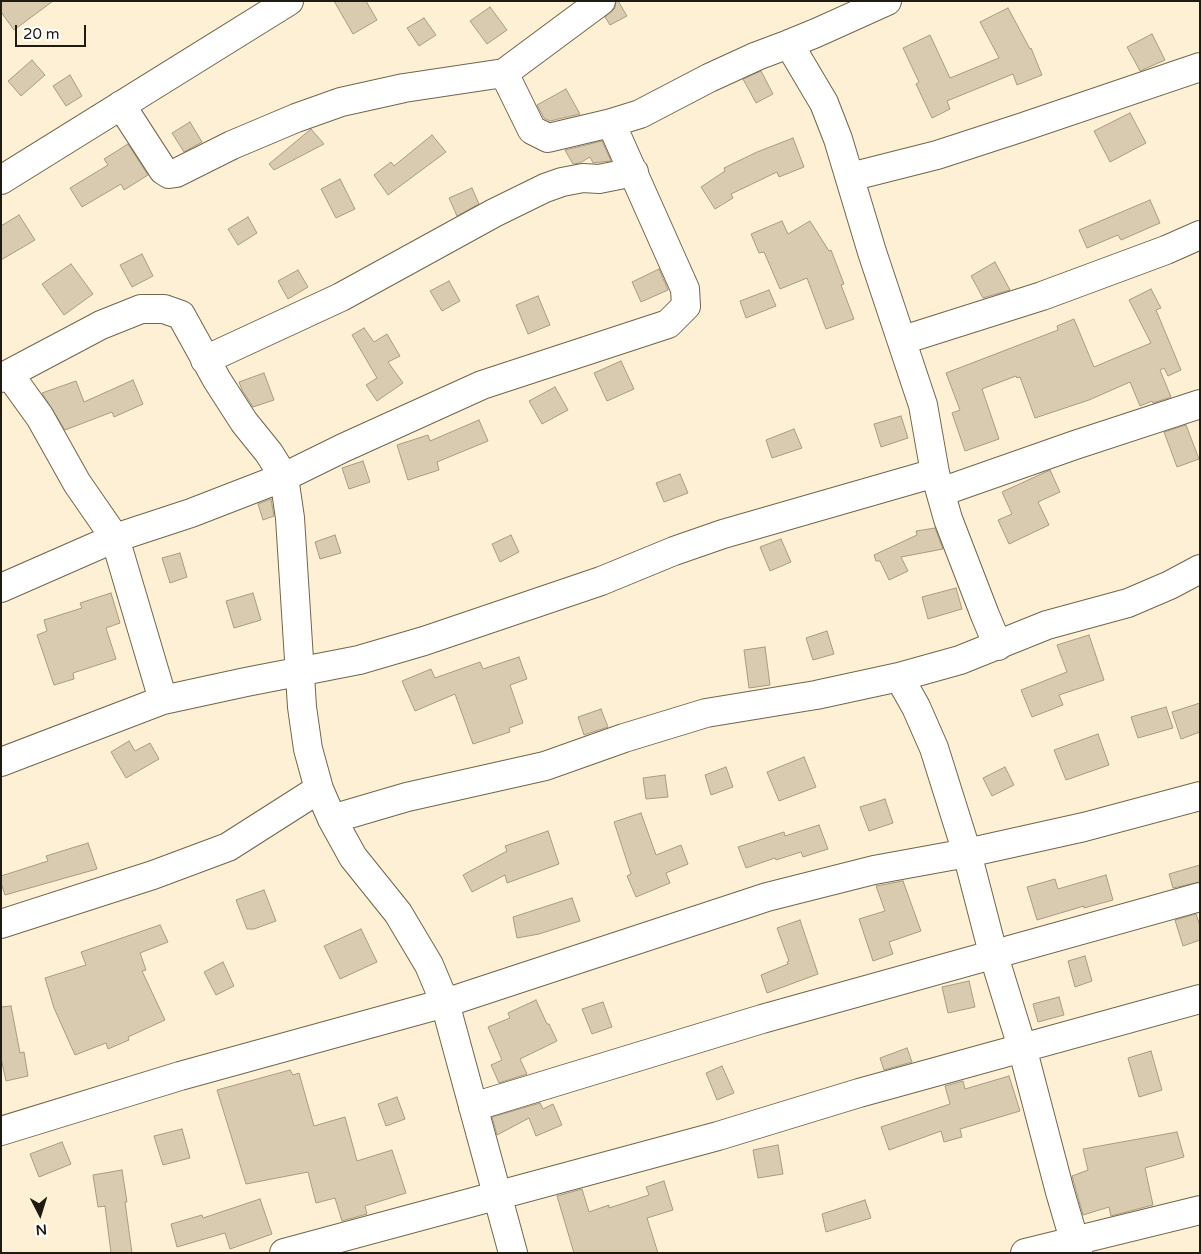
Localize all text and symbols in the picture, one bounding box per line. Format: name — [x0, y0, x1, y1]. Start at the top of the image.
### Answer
scale bar — [18, 15, 89, 47]
text: 20 m — [23, 25, 60, 43]
north arrow — [15, 1189, 65, 1239]
text: N — [35, 1220, 48, 1238]

